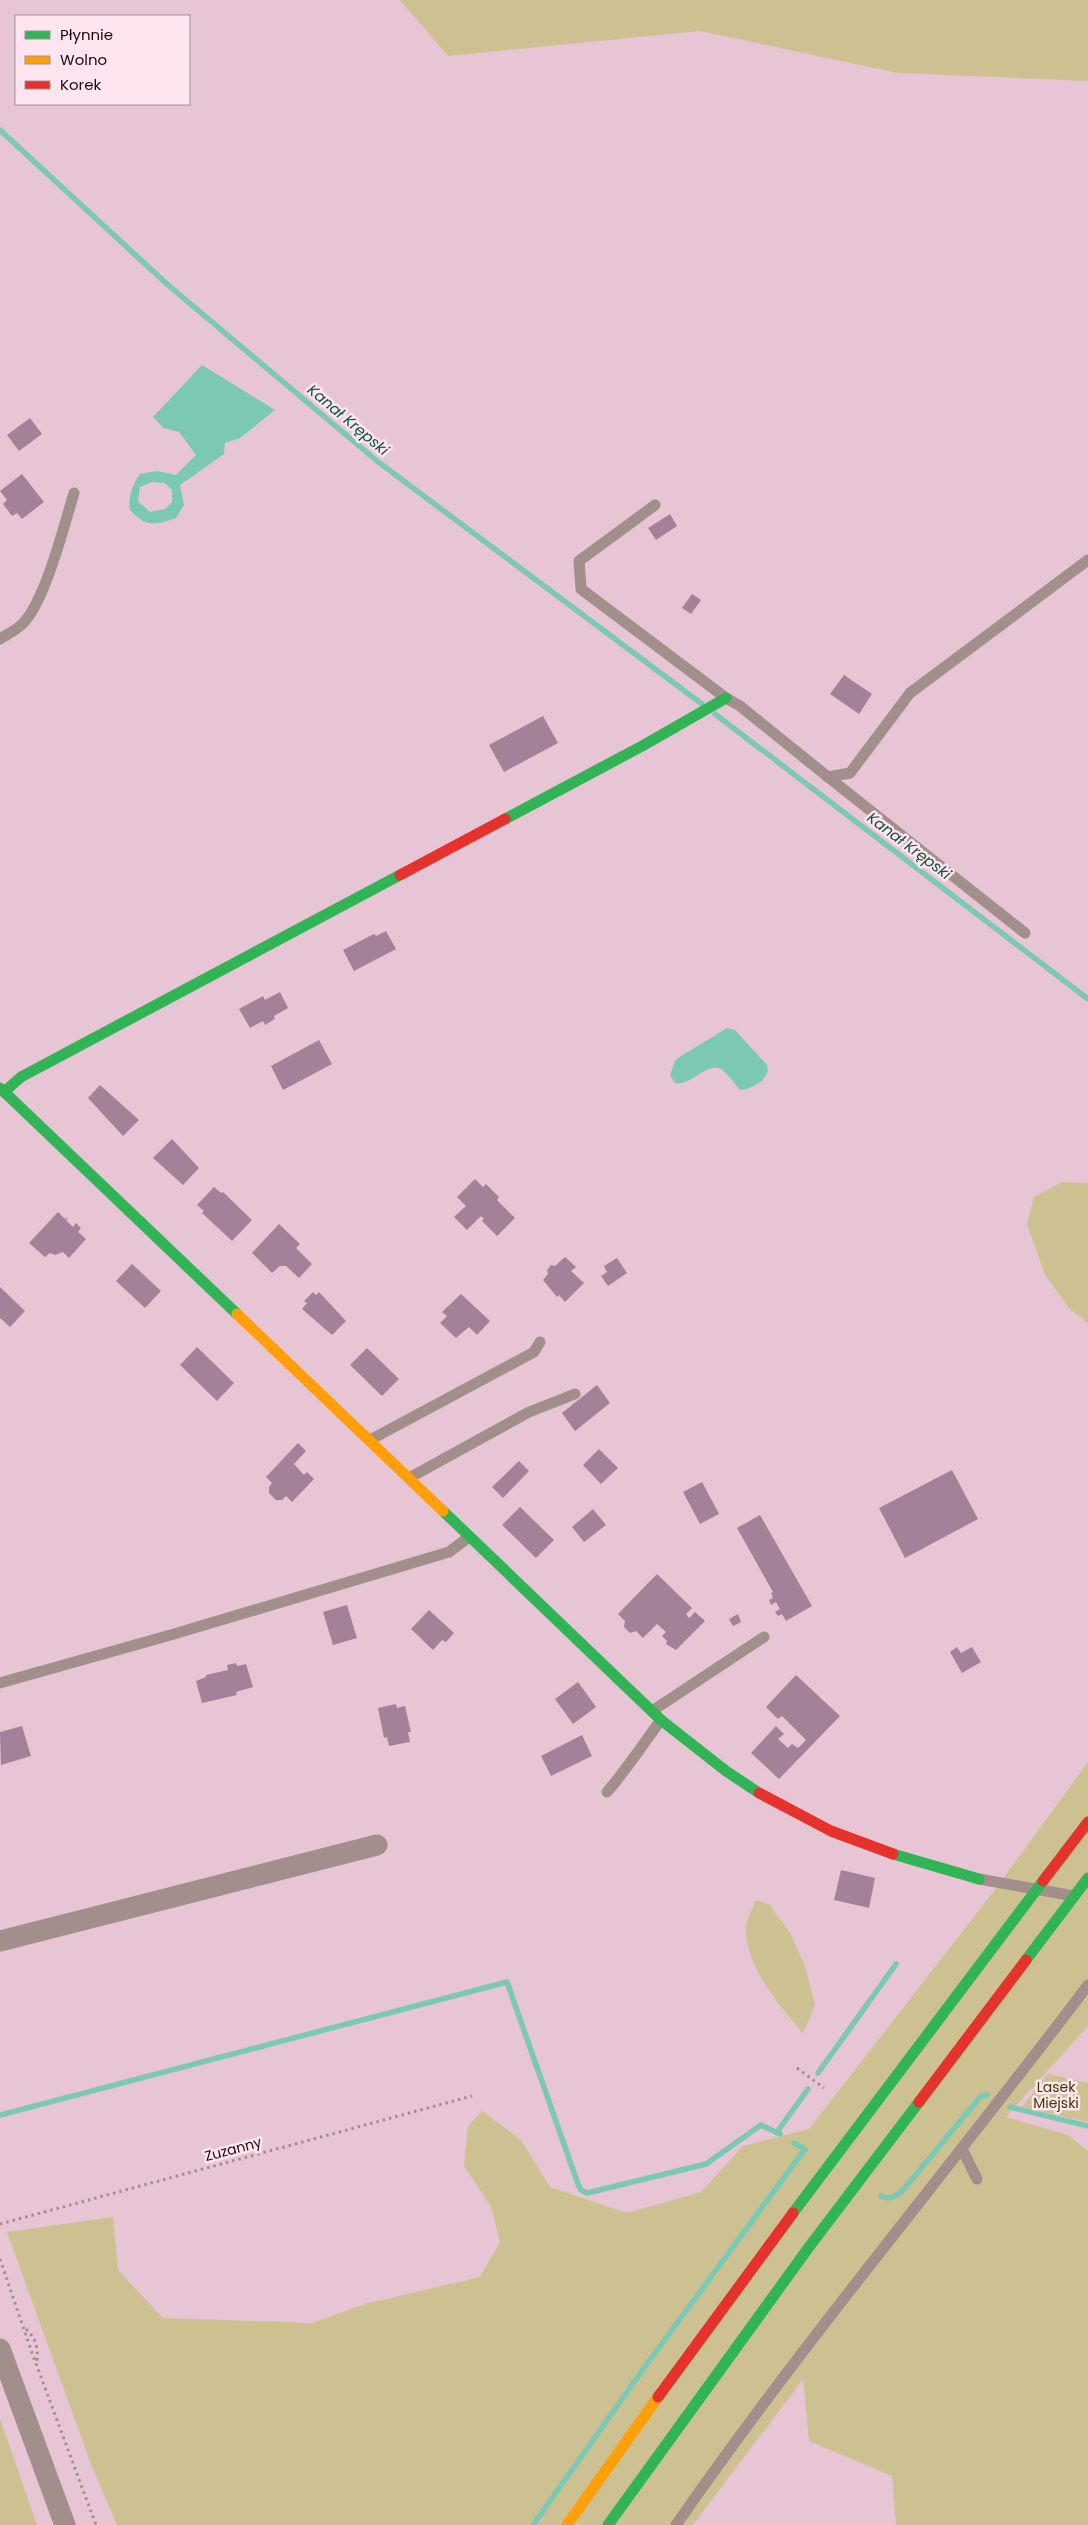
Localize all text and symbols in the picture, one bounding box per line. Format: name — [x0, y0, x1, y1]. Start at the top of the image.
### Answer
legend — [15, 15, 190, 105]
text: Płynnie — [60, 24, 113, 45]
text: Wolno — [60, 49, 107, 70]
text: Korek — [60, 74, 101, 95]
water label: Kanał Krępski — [303, 379, 394, 460]
water label: Kanał Krępski — [863, 807, 956, 884]
park label: Lasek Miejski — [1033, 2077, 1079, 2113]
street label: Zuzanny — [202, 2132, 264, 2166]

